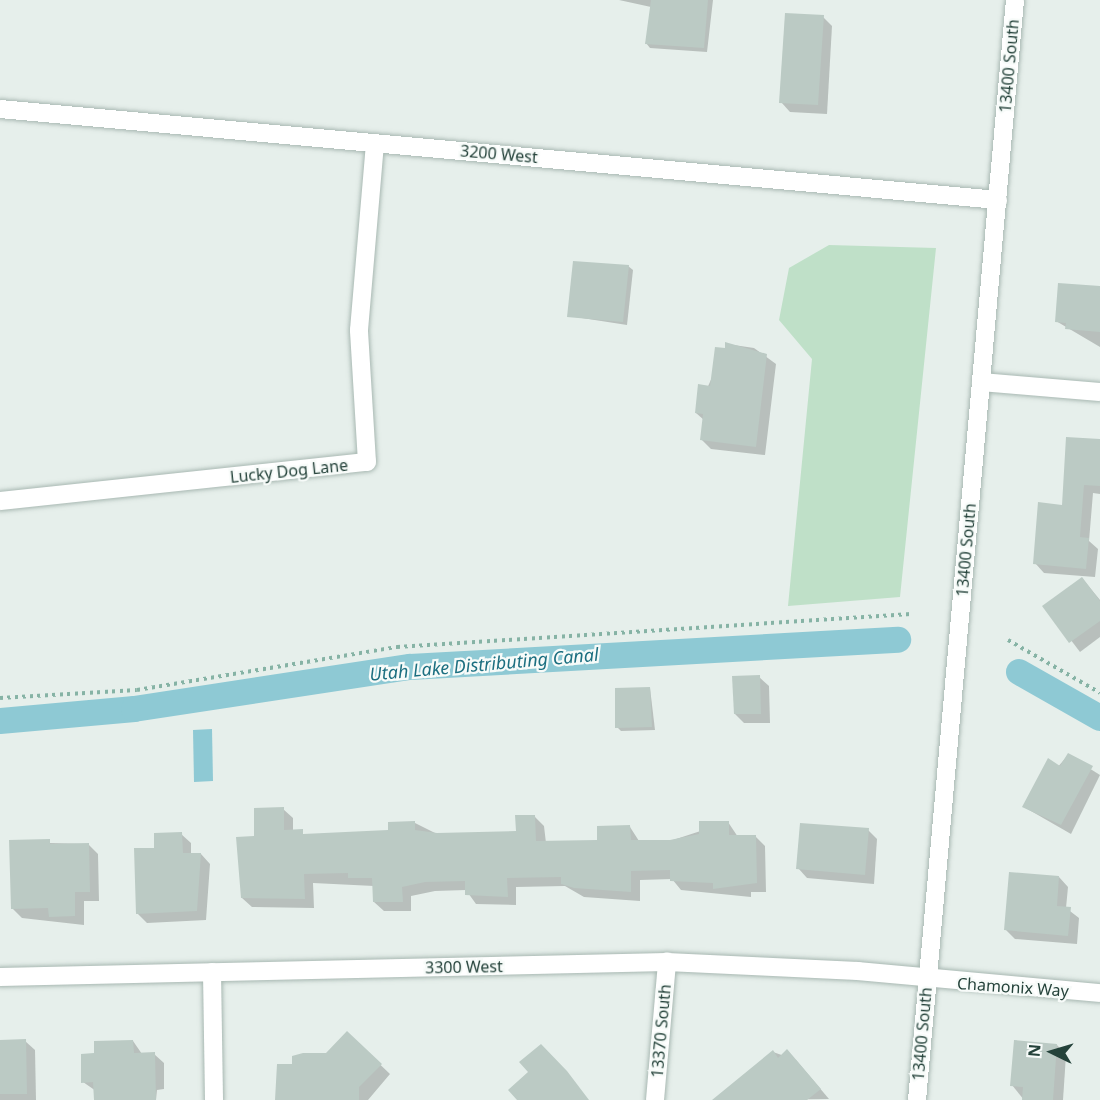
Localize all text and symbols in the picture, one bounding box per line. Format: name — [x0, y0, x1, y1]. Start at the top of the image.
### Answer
street label: 13400 South — [995, 18, 1023, 114]
street label: 3200 West — [459, 141, 539, 167]
street label: Lucky Dog Lane — [229, 455, 349, 487]
street label: 13400 South — [952, 502, 980, 598]
water label: Utah Lake Distributing Canal — [369, 643, 599, 685]
street label: 3300 West — [425, 957, 503, 977]
street label: Chamonix Way — [956, 974, 1070, 1000]
street label: 13370 South — [647, 983, 675, 1079]
street label: 13400 South — [908, 986, 936, 1082]
north arrow — [1022, 1022, 1082, 1082]
text: N — [1023, 1043, 1046, 1058]

